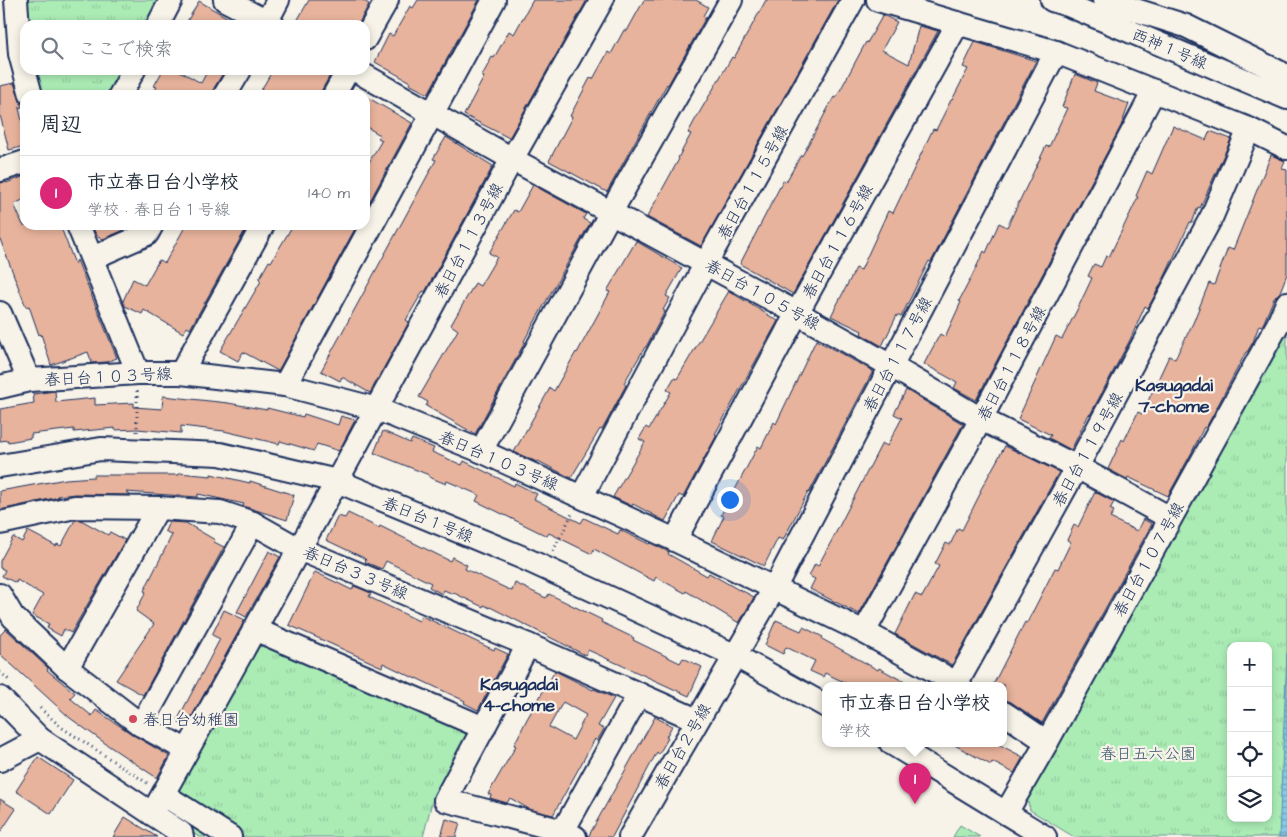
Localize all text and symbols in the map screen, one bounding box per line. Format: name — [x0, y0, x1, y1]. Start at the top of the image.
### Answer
search box — [20, 20, 370, 75]
street label: 西神１号線 — [1128, 23, 1211, 75]
icon: search — [38, 34, 66, 62]
text: ここで検索 — [78, 36, 173, 63]
text: 周辺 — [40, 110, 82, 139]
street label: 春日台１１５号線 — [712, 121, 794, 244]
text: 市立春日台小学校 — [87, 169, 239, 196]
street label: 春日台１１３号線 — [429, 179, 509, 302]
street label: 春日台１１６号線 — [797, 180, 879, 303]
text: 1 — [55, 182, 57, 204]
text: 140 m — [308, 182, 350, 204]
text: 学校 · 春日台１号線 — [87, 199, 230, 221]
street label: 春日台１０５号線 — [701, 254, 824, 336]
street label: 春日台１１７号線 — [858, 293, 938, 416]
street label: 春日台１１８号線 — [972, 302, 1052, 425]
street label: 春日台１０３号線 — [44, 363, 173, 391]
district label: Kasugadai 7-chome — [1135, 373, 1213, 419]
street label: 春日台１１９号線 — [1047, 388, 1129, 511]
street label: 春日台１０３号線 — [435, 426, 562, 496]
your location — [717, 487, 743, 513]
street label: 春日台１号線 — [379, 492, 476, 548]
street label: 春日台１０７号線 — [1108, 498, 1190, 621]
street label: 春日台３３号線 — [300, 541, 411, 605]
map controls — [1227, 642, 1272, 822]
button: + — [1227, 642, 1272, 687]
district label: Kasugadai 4-chome — [480, 672, 558, 718]
popup — [822, 682, 1007, 747]
button: − — [1227, 687, 1272, 732]
text: 市立春日台小学校 — [838, 690, 991, 717]
street label: 春日台２号線 — [649, 699, 716, 794]
place label: 春日台幼稚園 — [143, 709, 239, 731]
marker: 春日台幼稚園 — [127, 713, 139, 725]
text: 学校 — [838, 720, 871, 742]
button: locate — [1227, 732, 1272, 777]
park label: 春日五六公園 — [1100, 743, 1196, 765]
pin: 1 — [899, 763, 931, 804]
button: layers — [1227, 777, 1272, 822]

